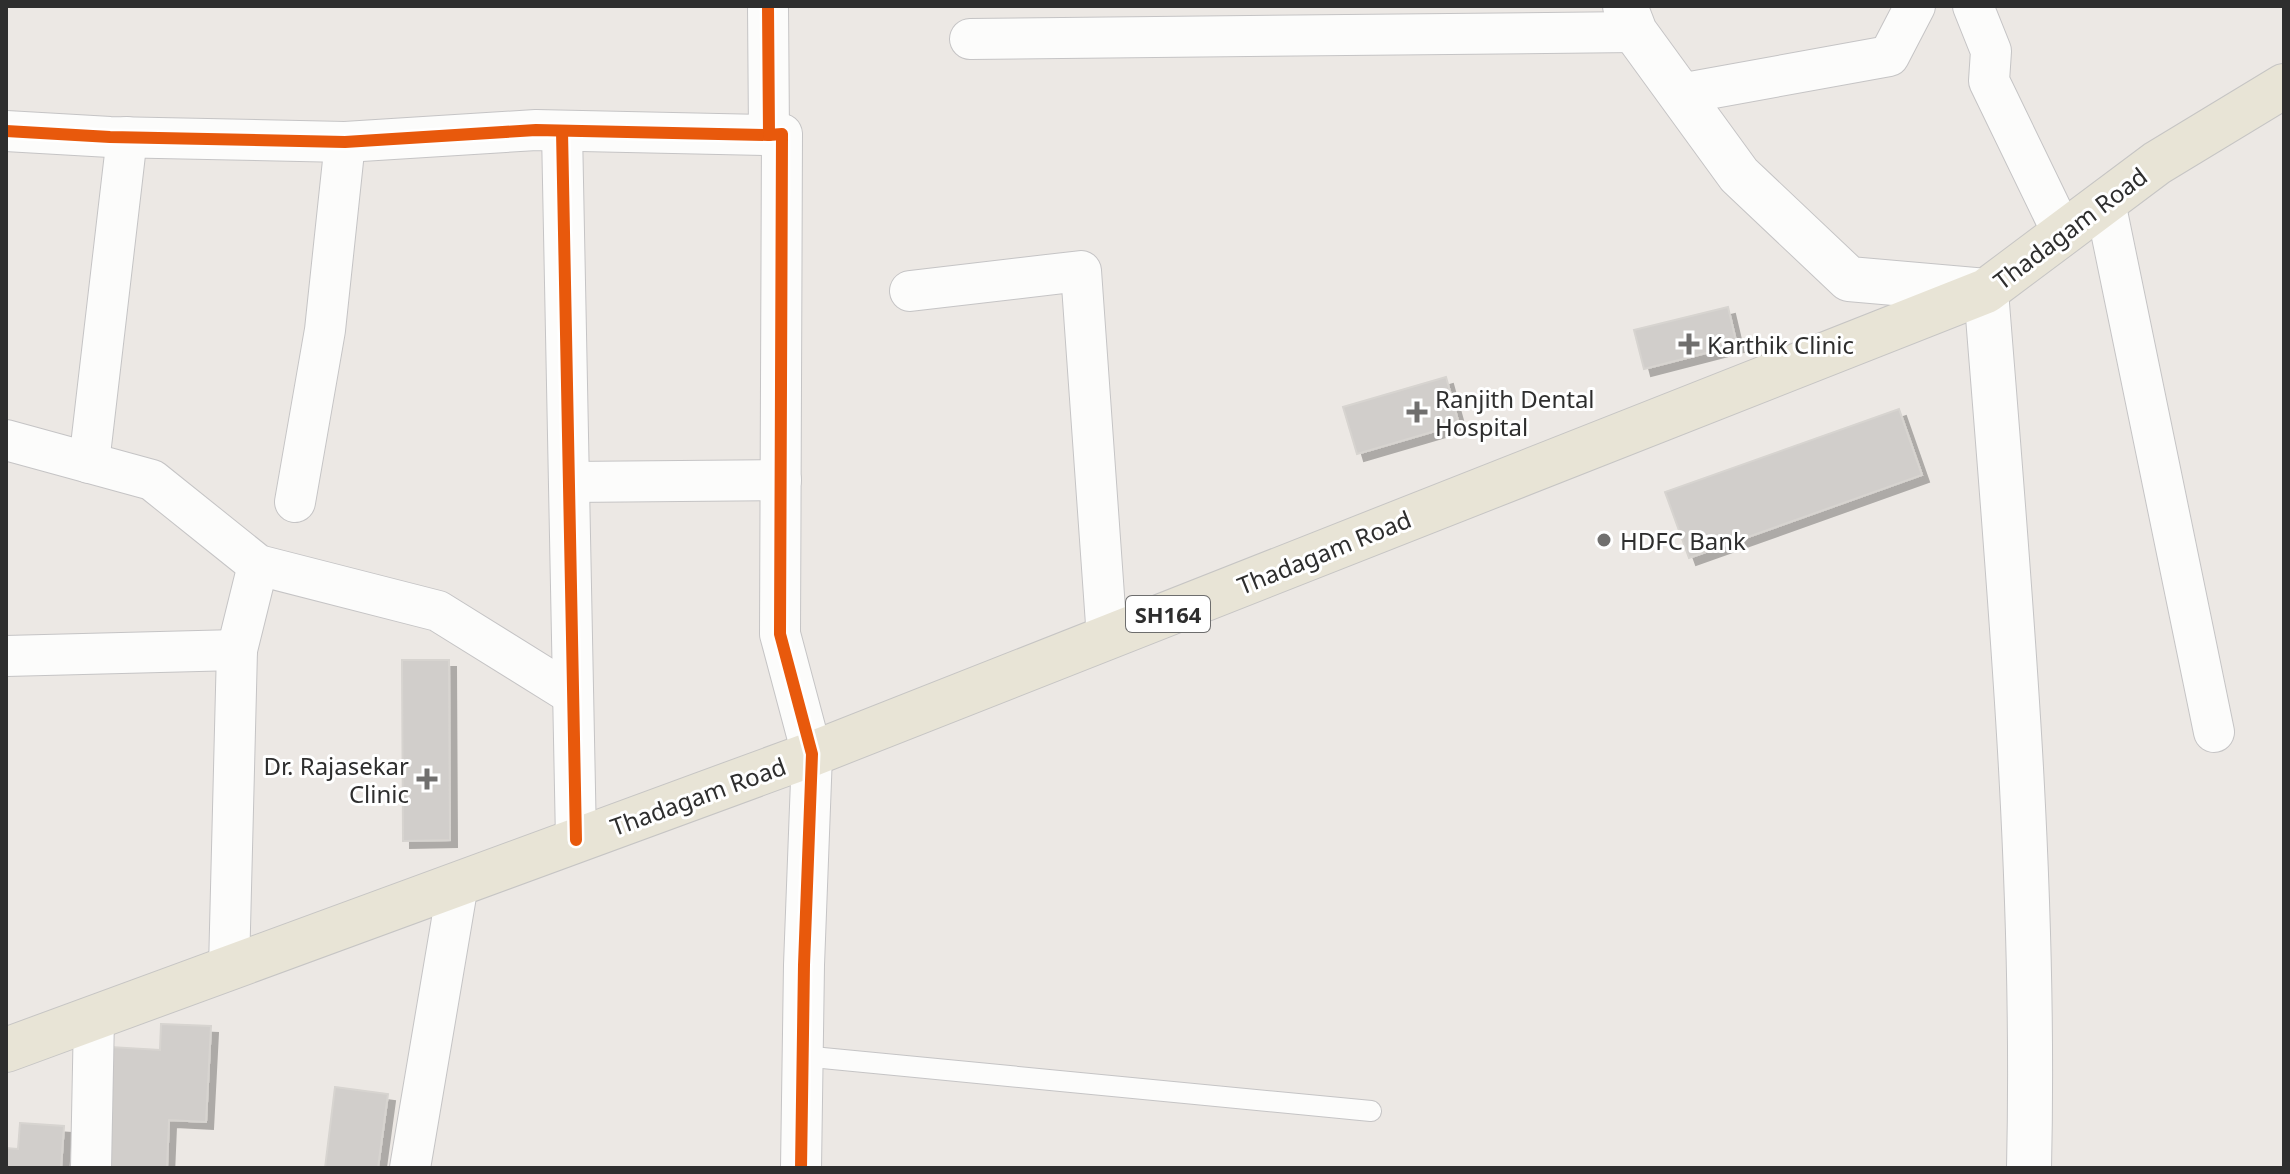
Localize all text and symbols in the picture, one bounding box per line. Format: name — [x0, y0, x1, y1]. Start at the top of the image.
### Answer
street label: Thadagam Road — [1986, 159, 2154, 297]
place label: Karthik Clinic — [1707, 328, 1854, 361]
marker: Karthik Clinic — [1678, 333, 1700, 355]
place label: Ranjith Dental Hospital — [1435, 382, 1595, 443]
marker: Ranjith Dental Hospital — [1406, 401, 1428, 423]
street label: Thadagam Road — [1232, 502, 1416, 602]
place label: HDFC Bank — [1620, 524, 1746, 557]
marker: HDFC Bank — [1595, 531, 1613, 549]
road number: SH164 — [1126, 596, 1210, 632]
place label: Dr. Rajasekar Clinic — [263, 749, 409, 810]
street label: Thadagam Road — [606, 749, 790, 843]
marker: Dr. Rajasekar Clinic — [416, 768, 438, 790]

